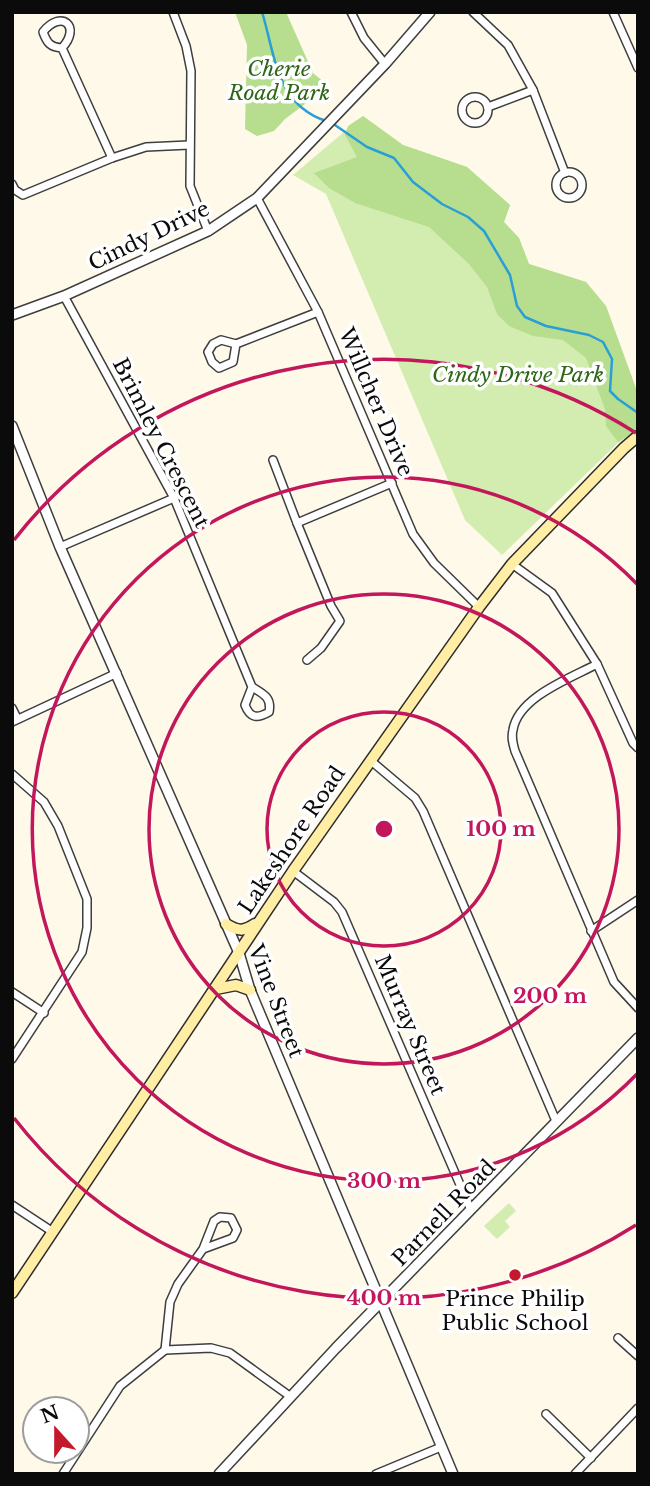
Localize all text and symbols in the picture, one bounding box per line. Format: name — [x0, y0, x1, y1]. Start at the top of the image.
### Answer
park label: Cherie Road Park — [227, 56, 330, 106]
street label: Cindy Drive — [84, 196, 214, 276]
street label: Willcher Drive — [333, 323, 419, 480]
street label: Brimley Crescent — [107, 354, 215, 532]
park label: Cindy Drive Park — [432, 362, 604, 388]
street label: Lakeshore Road — [233, 761, 351, 919]
text: 100 m — [466, 816, 536, 842]
centre of rings — [372, 817, 396, 841]
street label: Vine Street — [242, 940, 310, 1061]
street label: Murray Street — [369, 951, 451, 1099]
text: 200 m — [513, 983, 587, 1009]
street label: Parnell Road — [387, 1154, 501, 1272]
text: 300 m — [347, 1168, 421, 1194]
marker: Prince Philip Public School — [507, 1267, 523, 1283]
text: 400 m — [347, 1285, 421, 1311]
place label: Prince Philip Public School — [441, 1286, 589, 1336]
north arrow — [21, 1395, 91, 1465]
text: N — [38, 1401, 63, 1429]

